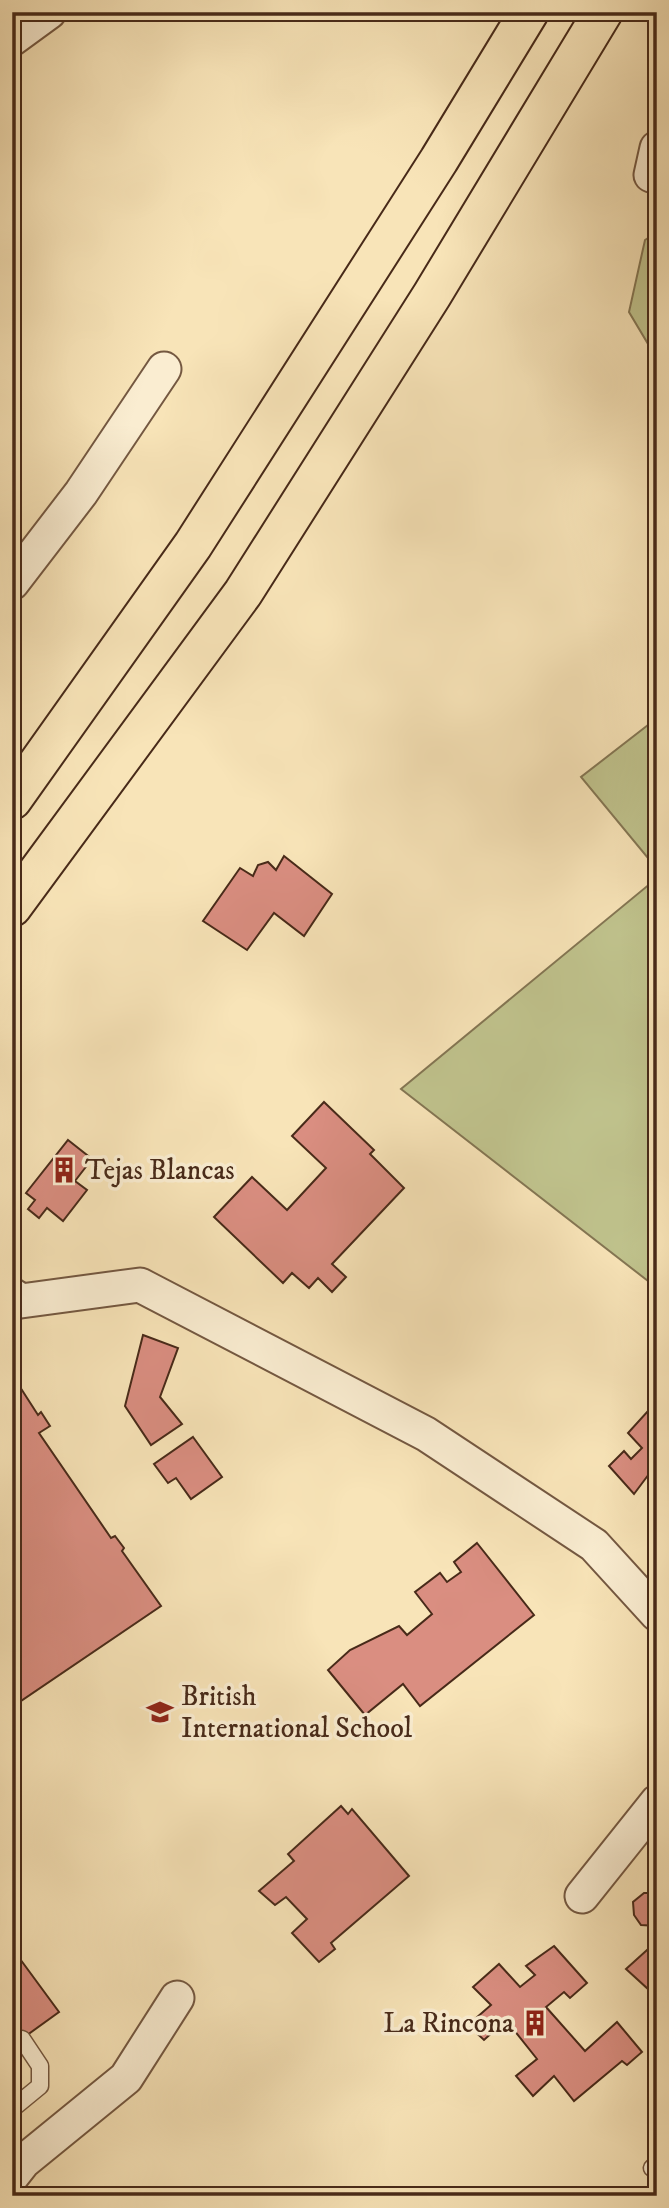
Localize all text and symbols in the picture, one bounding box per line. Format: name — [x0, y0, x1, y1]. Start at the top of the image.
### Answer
place label: Tejas Blancas — [85, 1153, 235, 1188]
building icon: Tejas Blancas — [49, 1155, 79, 1185]
place label: British International School — [181, 1679, 413, 1746]
school or university icon: British International School — [145, 1697, 175, 1727]
place label: La Rincona — [383, 2006, 514, 2041]
building icon: La Rincona — [520, 2008, 550, 2038]

